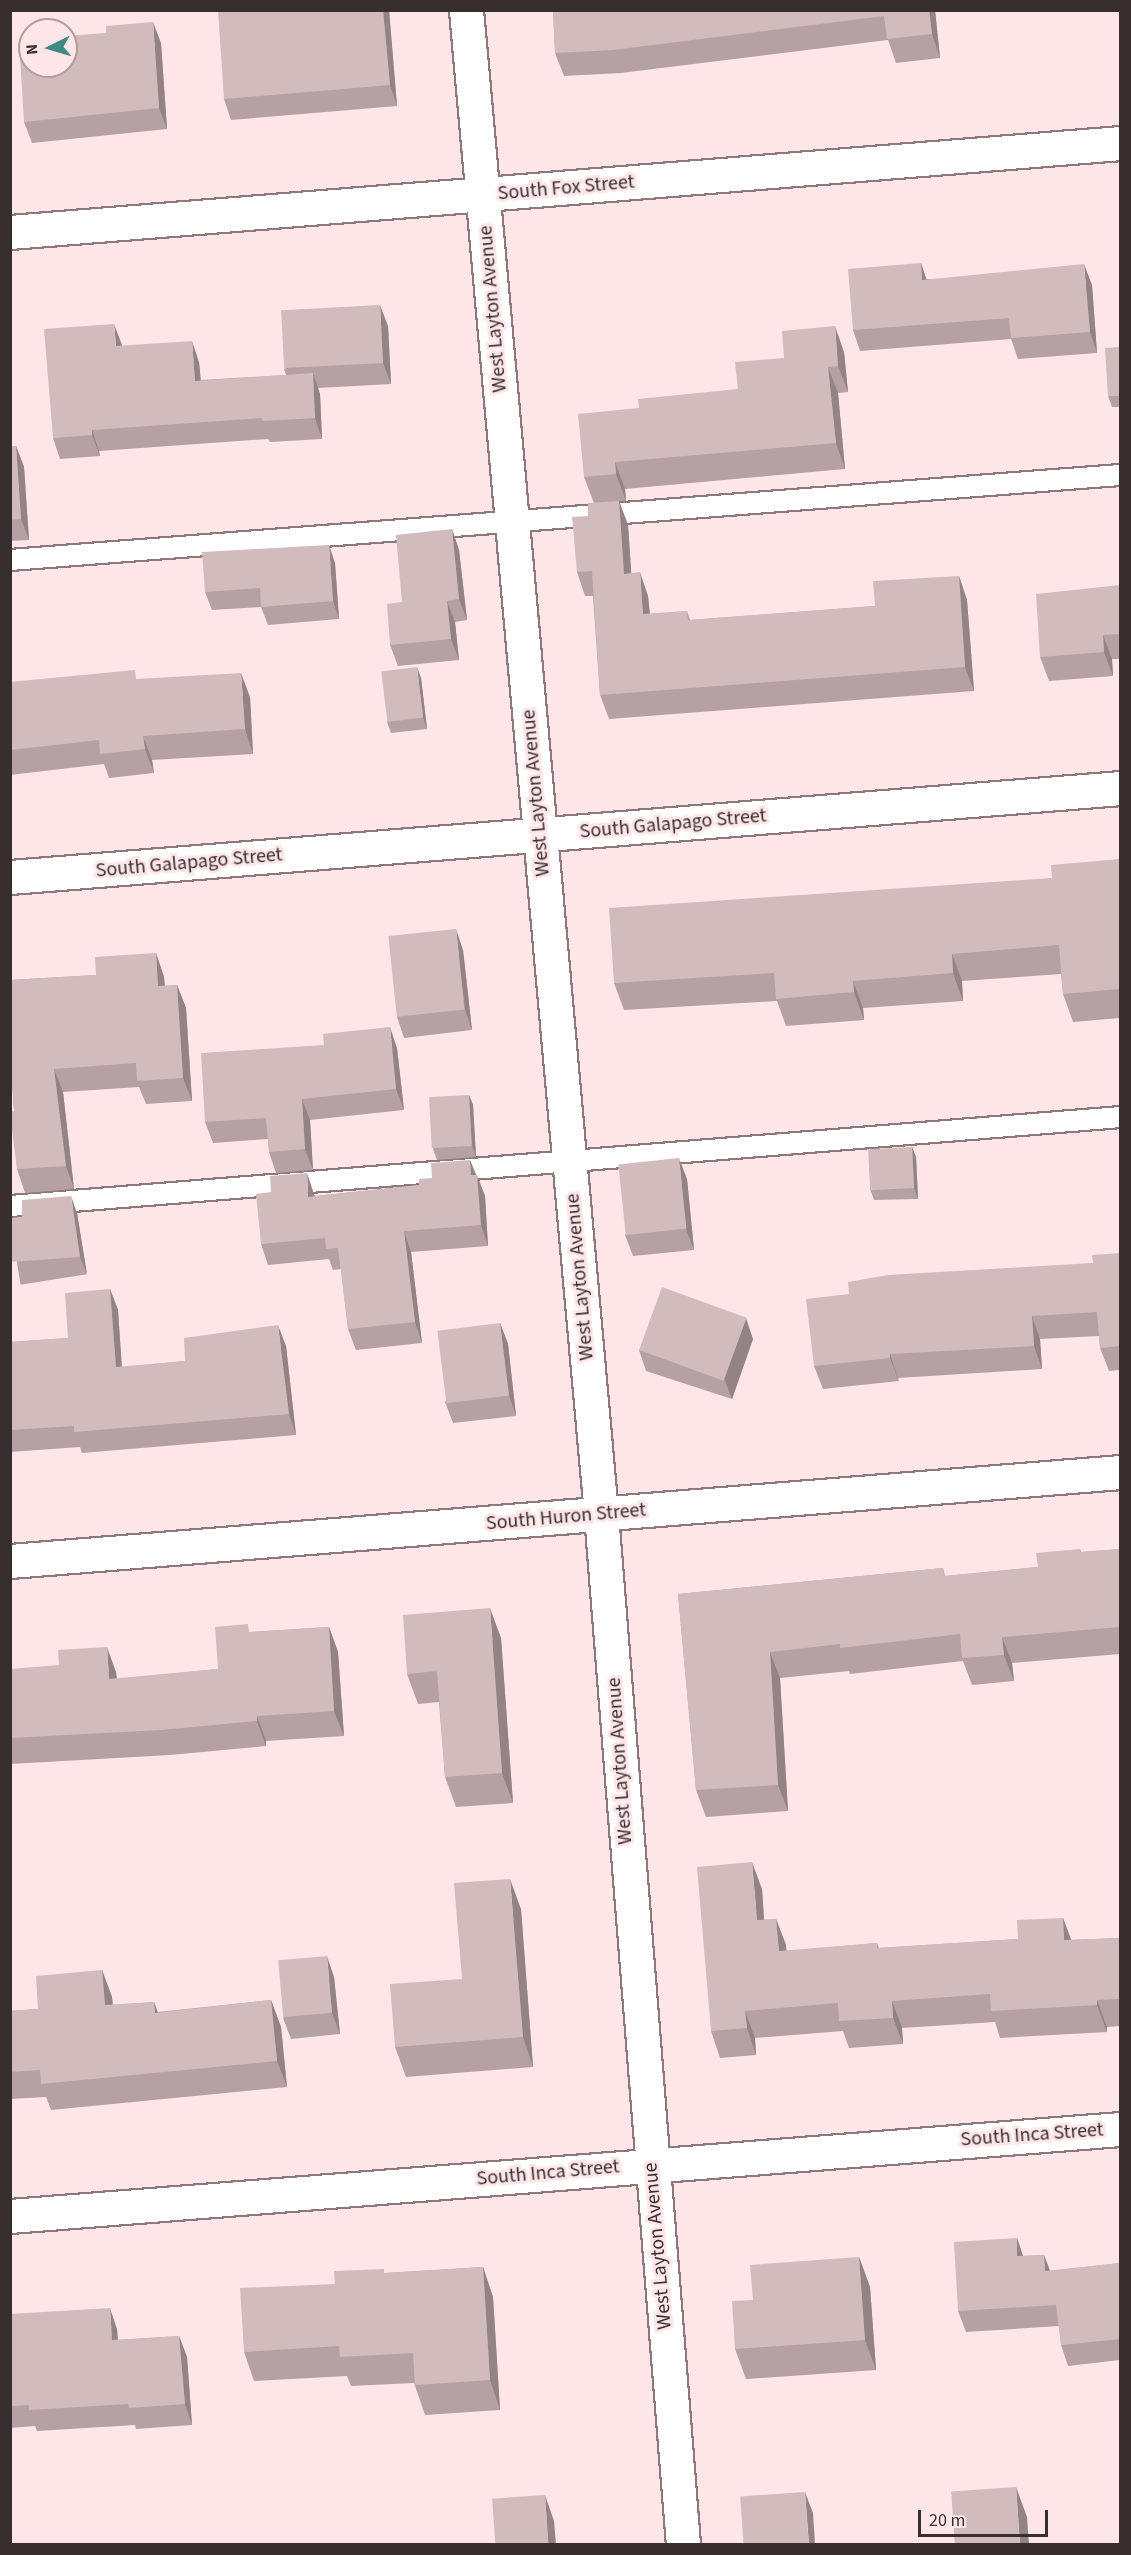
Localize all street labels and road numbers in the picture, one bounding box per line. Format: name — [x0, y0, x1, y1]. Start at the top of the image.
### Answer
street label: South Fox Street — [497, 170, 635, 206]
street label: West Layton Avenue — [474, 225, 512, 393]
street label: West Layton Avenue — [517, 709, 555, 877]
street label: South Galapago Street — [579, 804, 767, 844]
street label: South Galapago Street — [95, 843, 283, 883]
street label: West Layton Avenue — [561, 1193, 599, 1361]
street label: South Huron Street — [485, 1498, 647, 1536]
street label: West Layton Avenue — [602, 1677, 638, 1845]
street label: South Inca Street — [960, 2118, 1104, 2152]
street label: South Inca Street — [476, 2155, 620, 2191]
street label: West Layton Avenue — [639, 2162, 677, 2330]

